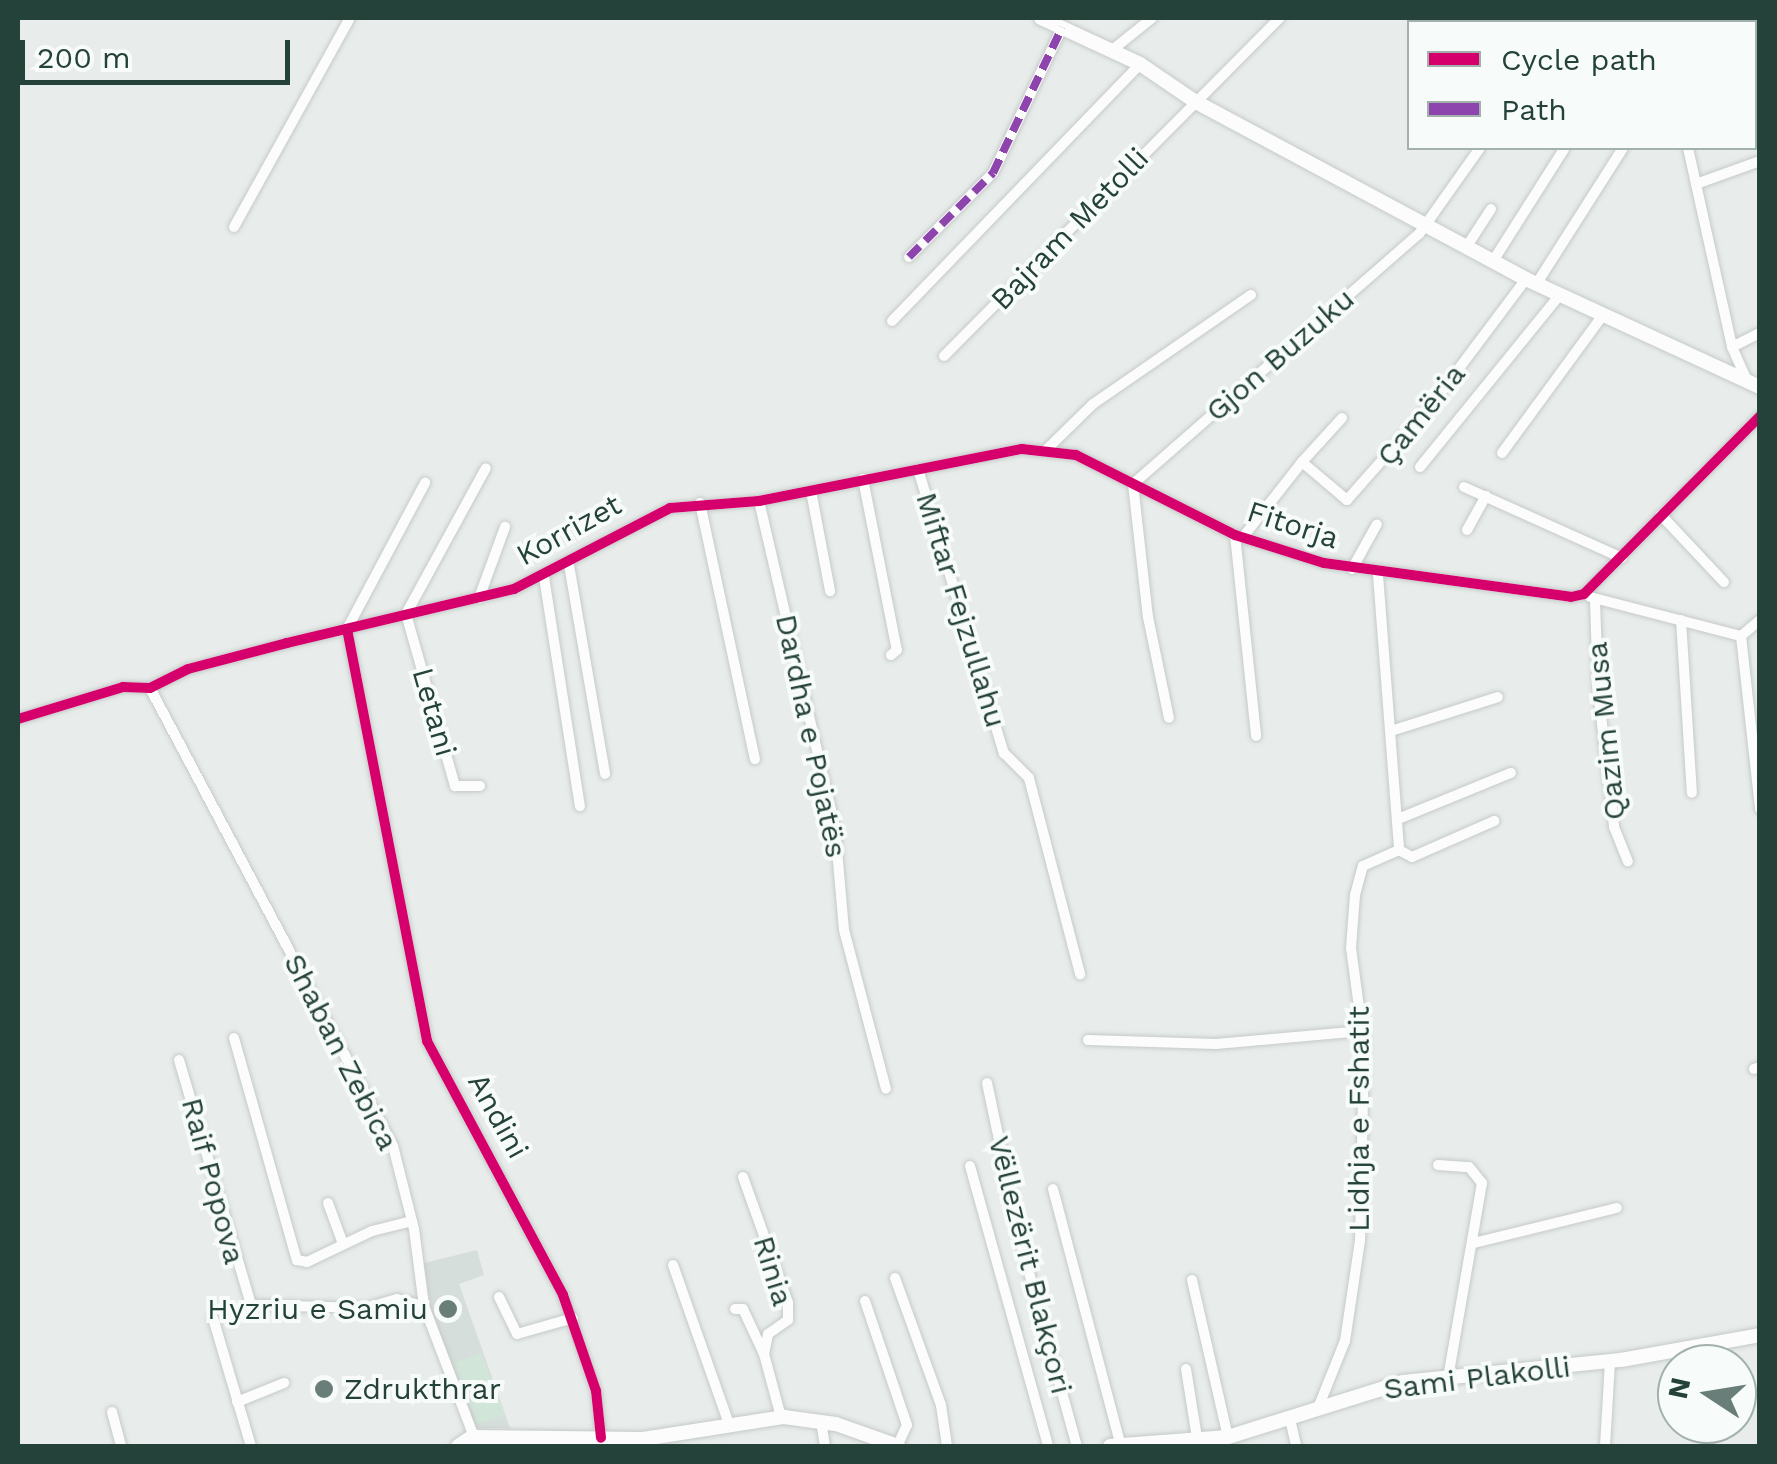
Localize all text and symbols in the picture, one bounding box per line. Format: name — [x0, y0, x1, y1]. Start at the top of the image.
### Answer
scale bar — [25, 20, 295, 82]
legend — [1407, 20, 1757, 150]
text: 200 m — [37, 40, 131, 75]
text: Cycle path — [1501, 42, 1657, 77]
text: Path — [1501, 92, 1567, 127]
street label: Bajram Metolli — [984, 140, 1156, 318]
street label: Gjon Buzuku — [1199, 281, 1361, 429]
street label: Çamëria — [1369, 357, 1473, 473]
street label: Korrizet — [510, 487, 628, 573]
street label: Miftar Fejzullahu — [908, 488, 1014, 732]
street label: Fitorja — [1243, 493, 1343, 557]
street label: Dardha e Pojatës — [768, 611, 854, 861]
street label: Qazim Musa — [1579, 640, 1633, 822]
street label: Letani — [404, 664, 464, 760]
street label: Shaban Zebica — [276, 948, 406, 1156]
street label: Lidhja e Fshatit — [1341, 1006, 1377, 1232]
street label: Andini — [460, 1067, 536, 1165]
street label: Raif Popova — [173, 1093, 253, 1269]
street label: Vëllezërit Blakçori — [981, 1132, 1079, 1398]
street label: Rinia — [745, 1232, 801, 1310]
place label: Hyzriu e Samiu — [207, 1291, 428, 1327]
marker: Hyzriu e Samiu — [437, 1298, 459, 1320]
north arrow — [1657, 1344, 1757, 1444]
street label: Sami Plakolli — [1382, 1349, 1572, 1407]
place label: Zdrukthrar — [344, 1371, 501, 1407]
text: N — [1661, 1374, 1697, 1402]
marker: Zdrukthrar — [313, 1378, 335, 1400]

